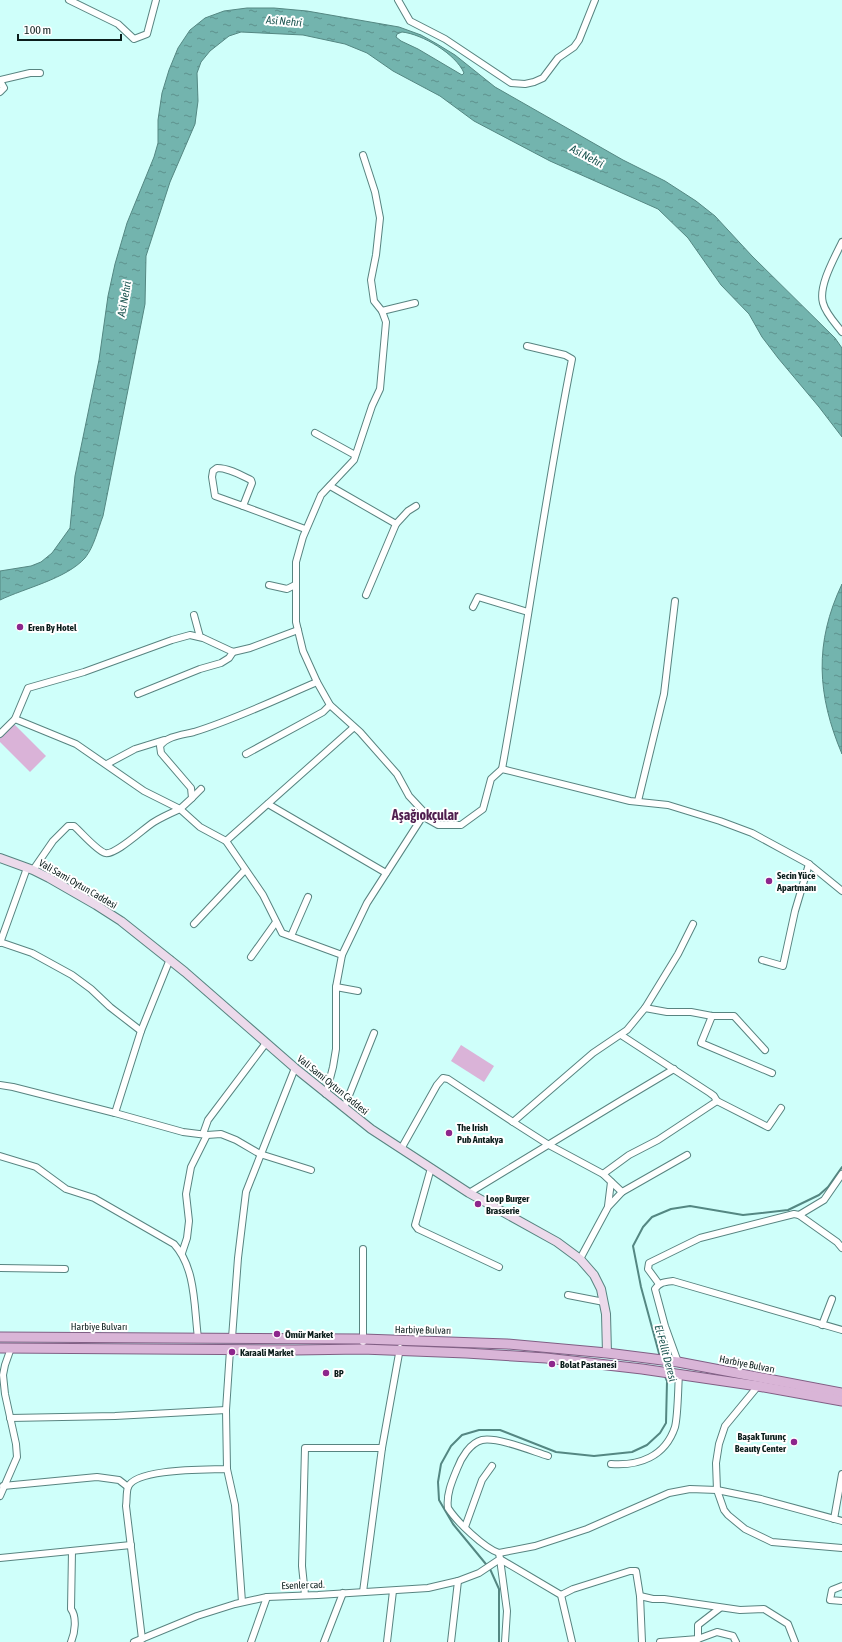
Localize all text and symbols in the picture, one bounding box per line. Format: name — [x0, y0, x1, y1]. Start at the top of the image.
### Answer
water label: Asi Nehri — [265, 13, 303, 29]
scale bar — [18, 16, 121, 42]
text: 100 m — [24, 23, 51, 37]
water label: Asi Nehri — [567, 142, 606, 170]
water label: Asi Nehri — [115, 280, 133, 319]
marker: Eren By Hotel — [15, 622, 25, 632]
place label: Eren By Hotel — [28, 622, 77, 633]
district label: Aşağıokçular — [391, 807, 459, 823]
street label: Vali Sami Oytun Caddesi — [37, 857, 119, 911]
place label: Secin Yüce Apartmanı — [776, 870, 816, 893]
marker: Secin Yüce Apartmanı — [764, 876, 774, 886]
street label: Vali Sami Oytun Caddesi — [295, 1053, 371, 1117]
place label: The Irish Pub Antakya — [457, 1122, 504, 1145]
marker: The Irish Pub Antakya — [444, 1128, 454, 1138]
place label: Loop Burger Brasserie — [486, 1193, 530, 1216]
marker: Loop Burger Brasserie — [473, 1199, 483, 1209]
street label: Harbiye Bulvarı — [71, 1321, 127, 1332]
water label: El-Fellit Deresi — [653, 1323, 679, 1383]
street label: Harbiye Bulvarı — [395, 1324, 451, 1336]
marker: Ömür Market — [272, 1329, 282, 1339]
place label: Ömür Market — [285, 1329, 333, 1340]
marker: Karaali Market — [227, 1347, 237, 1357]
place label: Karaali Market — [240, 1347, 294, 1358]
street label: Harbiye Bulvarı — [718, 1353, 776, 1375]
marker: Bolat Pastanesi — [547, 1359, 557, 1369]
place label: Bolat Pastanesi — [560, 1359, 617, 1370]
marker: BP — [321, 1368, 331, 1378]
place label: BP — [334, 1368, 344, 1379]
place label: Başak Turunç Beauty Center — [735, 1431, 787, 1454]
marker: Başak Turunç Beauty Center — [789, 1437, 799, 1447]
street label: Esenler cad. — [281, 1579, 325, 1591]

